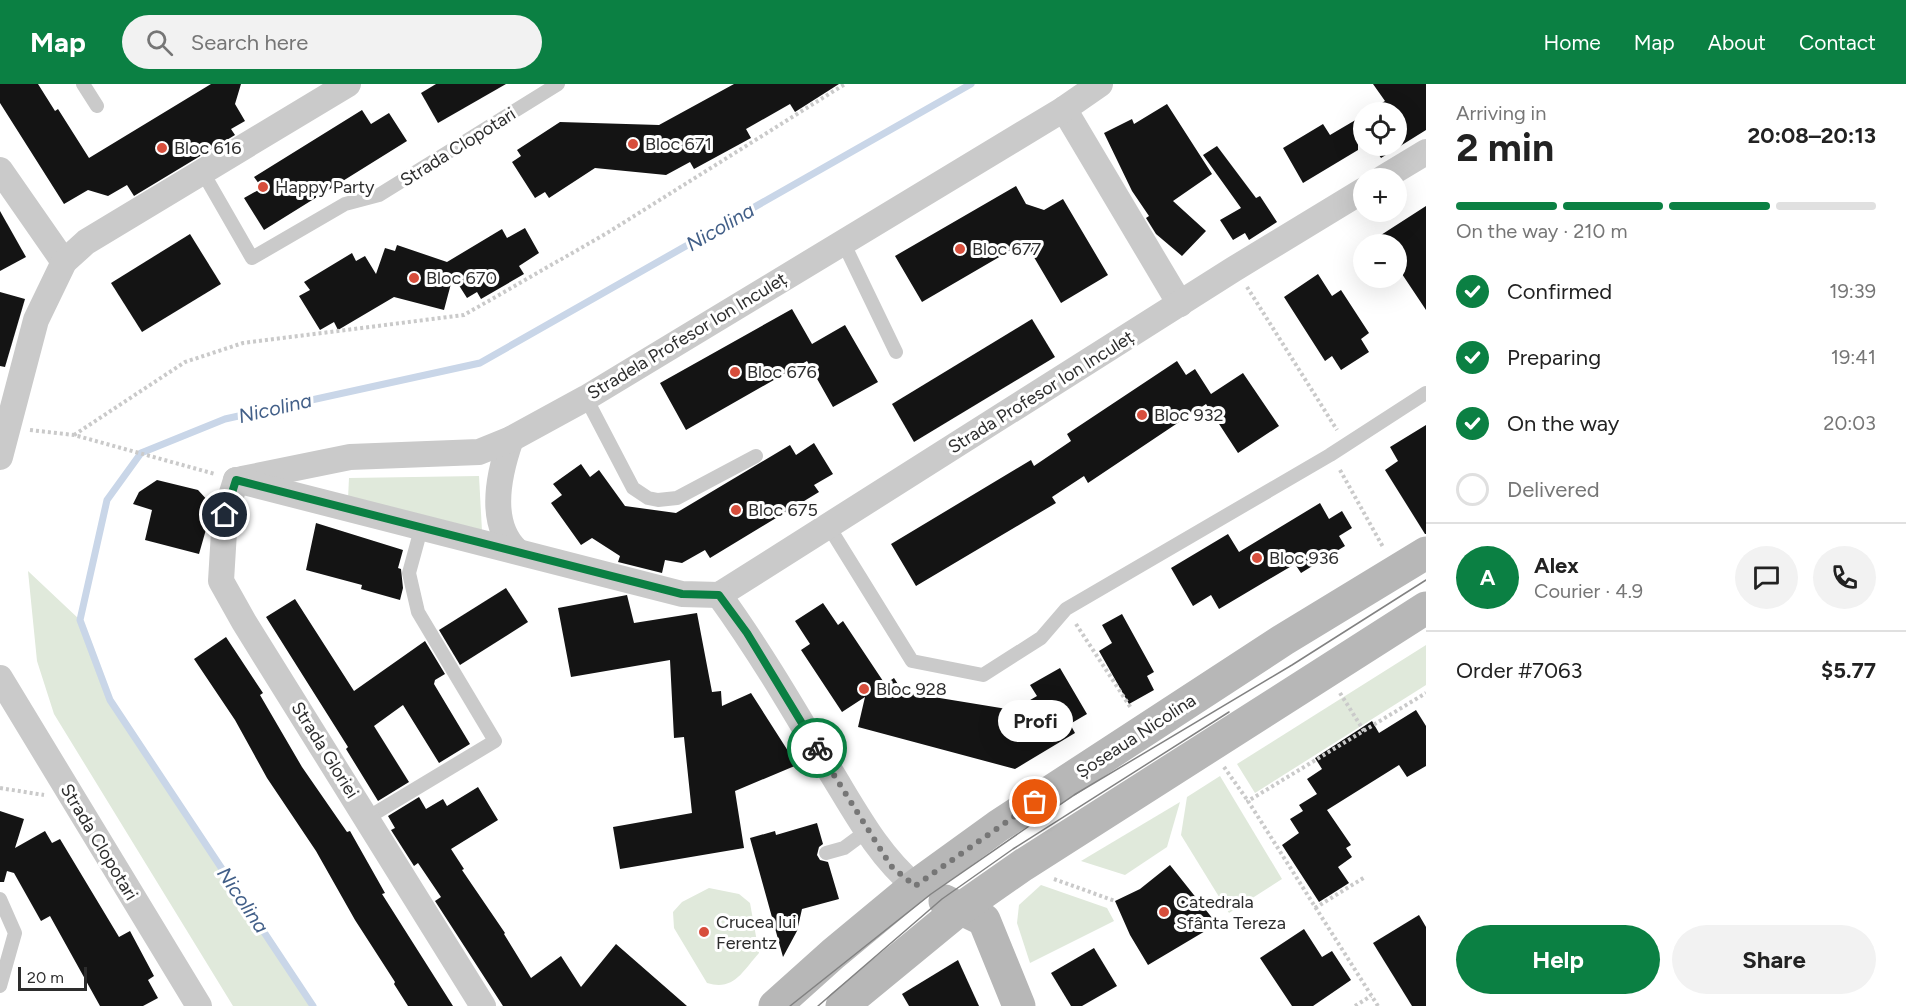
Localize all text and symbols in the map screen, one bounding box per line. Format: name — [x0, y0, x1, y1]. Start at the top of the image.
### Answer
search box — [122, 15, 542, 69]
text: Map — [30, 25, 86, 59]
icon: search — [143, 26, 176, 59]
text: Search here — [191, 29, 308, 56]
text: Home — [1544, 30, 1601, 55]
text: Map — [1634, 30, 1675, 55]
text: About — [1708, 30, 1766, 55]
text: Contact — [1799, 30, 1876, 55]
text: Arriving in — [1456, 101, 1546, 125]
map controls — [1353, 102, 1407, 288]
button: locate — [1353, 102, 1407, 156]
street label: Strada Clopotari — [396, 103, 520, 191]
text: 20:08–20:13 — [1747, 122, 1876, 149]
text: 2 min — [1456, 124, 1554, 171]
place label: Bloc 671 — [645, 133, 712, 155]
place label: Bloc 616 — [174, 137, 241, 159]
marker: Bloc 671 — [626, 137, 640, 151]
marker: Bloc 616 — [155, 141, 169, 155]
button: + — [1353, 168, 1407, 222]
place label: Happy Party — [275, 176, 375, 198]
marker: Happy Party — [256, 180, 270, 194]
water label: Nicolina — [682, 198, 759, 256]
text: On the way · 210 m — [1456, 219, 1627, 243]
button: − — [1353, 234, 1407, 288]
place label: Bloc 677 — [972, 238, 1041, 260]
marker: Bloc 677 — [953, 242, 967, 256]
place label: Bloc 670 — [426, 267, 497, 289]
street label: Stradela Profesor Ion Inculeț — [583, 268, 791, 404]
marker: Bloc 670 — [407, 271, 421, 285]
icon: check — [1456, 275, 1489, 308]
text: Confirmed — [1507, 278, 1612, 305]
text: 19:39 — [1829, 279, 1876, 303]
street label: Strada Profesor Ion Inculeț — [944, 326, 1138, 458]
icon: check — [1456, 341, 1489, 374]
text: Preparing — [1507, 344, 1601, 371]
text: 19:41 — [1831, 345, 1876, 369]
place label: Bloc 676 — [747, 361, 817, 383]
marker: Bloc 676 — [728, 365, 742, 379]
water label: Nicolina — [236, 388, 314, 428]
place label: Bloc 932 — [1154, 404, 1224, 426]
icon: check — [1456, 407, 1489, 440]
marker: Bloc 932 — [1135, 408, 1149, 422]
text: On the way — [1507, 410, 1619, 437]
text: 20:03 — [1823, 411, 1876, 435]
text: Delivered — [1507, 476, 1600, 503]
pin — [199, 489, 250, 540]
icon: home — [208, 498, 241, 531]
place label: Bloc 675 — [748, 499, 818, 521]
marker: Bloc 675 — [729, 503, 743, 517]
button: chat — [1735, 546, 1798, 609]
button: phone — [1813, 546, 1876, 609]
place label: Bloc 936 — [1269, 547, 1339, 569]
marker: Bloc 936 — [1250, 551, 1264, 565]
text: Alex — [1534, 552, 1579, 579]
text: A — [1480, 564, 1495, 591]
text: Courier · 4.9 — [1534, 579, 1643, 603]
text: Order #7063 — [1456, 657, 1582, 684]
text: $5.77 — [1821, 657, 1876, 684]
place label: Bloc 928 — [876, 678, 947, 700]
marker: Bloc 928 — [857, 682, 871, 696]
street label: Șoseaua Nicolina — [1072, 689, 1200, 783]
street label: Strada Gloriei — [287, 698, 363, 802]
callout: Profi — [998, 700, 1072, 742]
text: Profi — [1013, 709, 1058, 733]
courier — [787, 718, 847, 778]
icon: bike — [801, 732, 834, 765]
pin — [1009, 776, 1060, 827]
street label: Strada Clopotari — [56, 780, 142, 904]
icon: bag — [1018, 785, 1051, 818]
water label: Nicolina — [212, 862, 274, 938]
place label: Catedrala Sfânta Tereza — [1176, 891, 1286, 934]
marker: Catedrala Sfânta Tereza — [1157, 905, 1171, 919]
place label: Crucea lui Ferentz — [716, 911, 796, 954]
marker: Crucea lui Ferentz — [697, 925, 711, 939]
button: Help — [1456, 925, 1660, 994]
button: Share — [1672, 925, 1876, 994]
scale bar — [18, 964, 87, 992]
text: 20 m — [27, 968, 64, 987]

